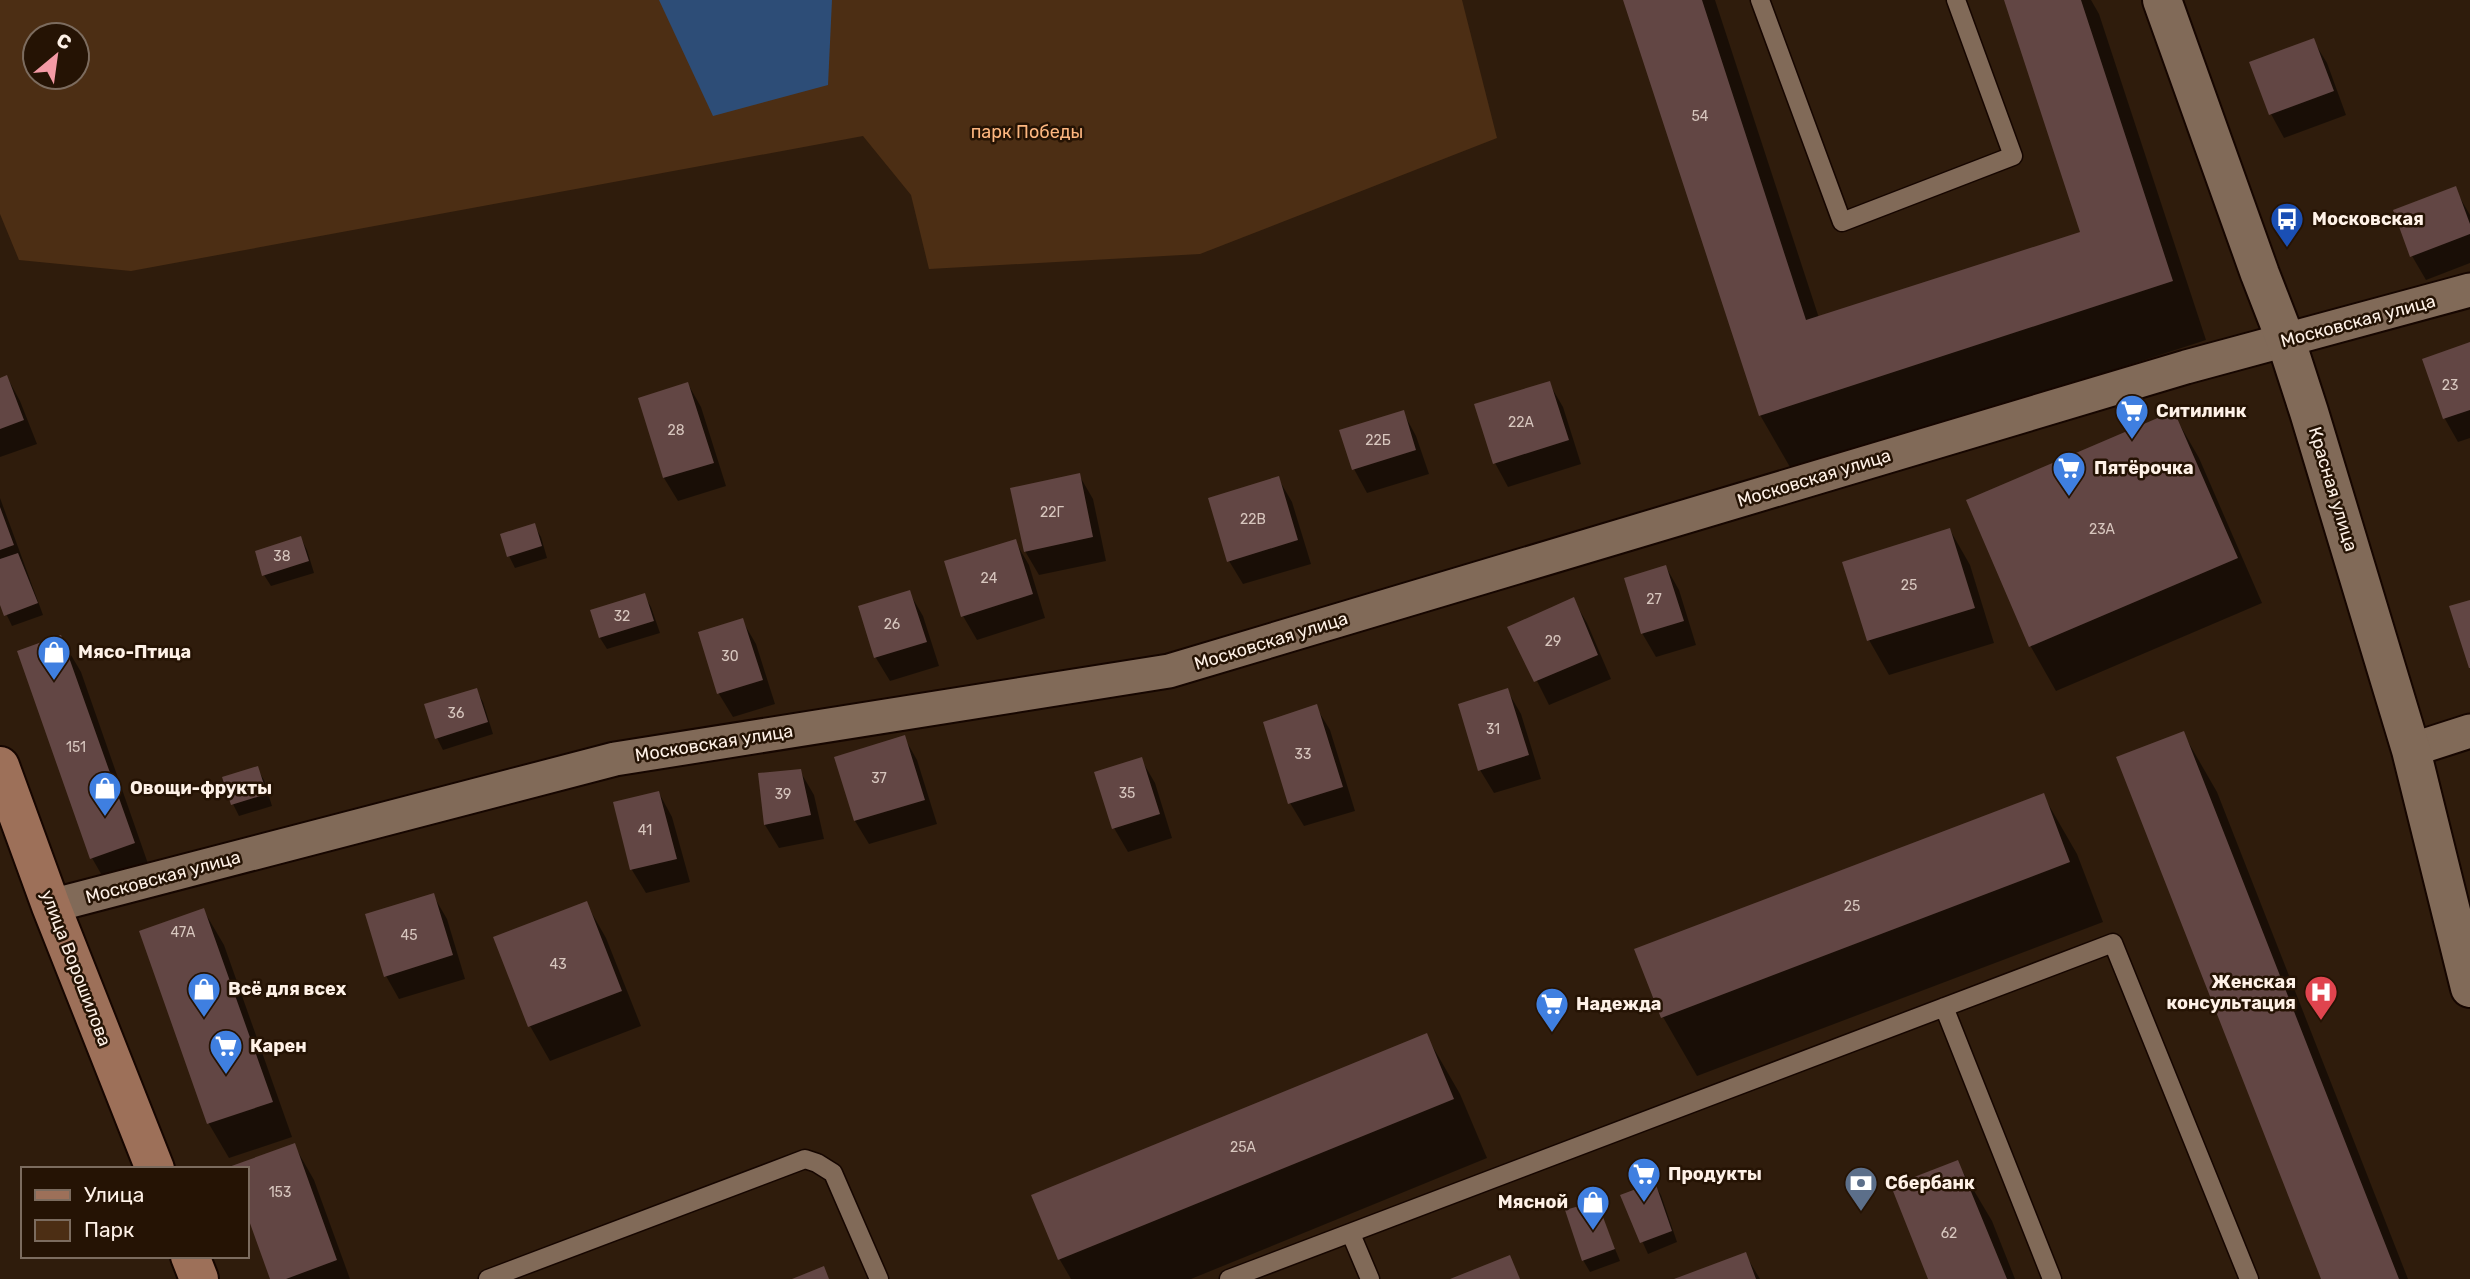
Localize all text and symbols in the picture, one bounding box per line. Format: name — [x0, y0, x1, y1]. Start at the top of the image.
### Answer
north arrow — [21, 21, 91, 91]
text: С — [53, 28, 75, 55]
house number: 54 — [1691, 108, 1709, 125]
park label: парк Победы — [971, 121, 1083, 143]
bus stop icon: Московская — [2268, 200, 2306, 249]
place label: Московская — [2312, 208, 2424, 230]
street label: Московская улица — [2278, 290, 2438, 352]
house number: 23 — [2442, 377, 2458, 394]
supermarket icon: Ситилинк — [2113, 392, 2151, 441]
place label: Ситилинк — [2156, 400, 2247, 422]
house number: 22А — [1508, 414, 1535, 431]
house number: 28 — [667, 422, 685, 439]
street label: Красная улица — [2304, 424, 2362, 554]
house number: 22Б — [1365, 432, 1391, 449]
street label: Московская улица — [1734, 444, 1894, 512]
supermarket icon: Пятёрочка — [2050, 449, 2088, 498]
place label: Пятёрочка — [2094, 457, 2194, 479]
house number: 22Г — [1040, 504, 1065, 521]
house number: 22В — [1240, 511, 1266, 528]
house number: 23А — [2089, 521, 2116, 538]
house number: 38 — [273, 548, 291, 565]
house number: 24 — [981, 570, 998, 587]
house number: 25 — [1901, 577, 1917, 594]
house number: 27 — [1646, 591, 1662, 608]
street label: Московская улица — [1191, 607, 1351, 675]
house number: 32 — [614, 608, 630, 625]
house number: 26 — [884, 616, 900, 633]
shop icon: Мясо-Птица — [35, 633, 73, 682]
house number: 29 — [1545, 633, 1561, 650]
place label: Мясо-Птица — [78, 641, 191, 663]
house number: 30 — [721, 648, 739, 665]
house number: 36 — [448, 705, 464, 722]
street label: Московская улица — [633, 720, 795, 766]
house number: 31 — [1486, 721, 1500, 738]
house number: 151 — [66, 739, 86, 756]
house number: 33 — [1295, 746, 1311, 763]
shop icon: Овощи-фрукты — [86, 769, 124, 818]
house number: 37 — [871, 770, 887, 787]
place label: Овощи-фрукты — [130, 777, 272, 799]
house number: 35 — [1119, 785, 1135, 802]
house number: 39 — [775, 786, 791, 803]
house number: 41 — [638, 822, 652, 839]
street label: Московская улица — [83, 846, 243, 908]
street label: улица Ворошилова — [36, 887, 116, 1049]
house number: 25 — [1844, 898, 1860, 915]
house number: 47А — [170, 924, 196, 941]
house number: 45 — [400, 927, 418, 944]
house number: 43 — [549, 956, 567, 973]
shop icon: Всё для всех — [185, 970, 223, 1019]
place label: Женская консультация — [2166, 971, 2296, 1014]
hospital icon: Женская консультация — [2302, 973, 2340, 1022]
place label: Всё для всех — [228, 978, 347, 1000]
supermarket icon: Надежда — [1533, 985, 1571, 1034]
place label: Надежда — [1576, 993, 1661, 1015]
supermarket icon: Карен — [207, 1027, 245, 1076]
place label: Карен — [250, 1035, 307, 1057]
house number: 25А — [1230, 1139, 1257, 1156]
supermarket icon: Продукты — [1625, 1155, 1663, 1204]
place label: Продукты — [1668, 1163, 1762, 1185]
bank icon: Сбербанк — [1842, 1164, 1880, 1213]
legend — [21, 1167, 248, 1258]
place label: Сбербанк — [1885, 1172, 1975, 1194]
text: Улица — [84, 1182, 144, 1207]
shop icon: Мясной — [1574, 1183, 1612, 1232]
house number: 153 — [269, 1184, 291, 1201]
place label: Мясной — [1498, 1191, 1568, 1213]
text: Парк — [84, 1217, 134, 1242]
house number: 62 — [1941, 1225, 1957, 1242]

